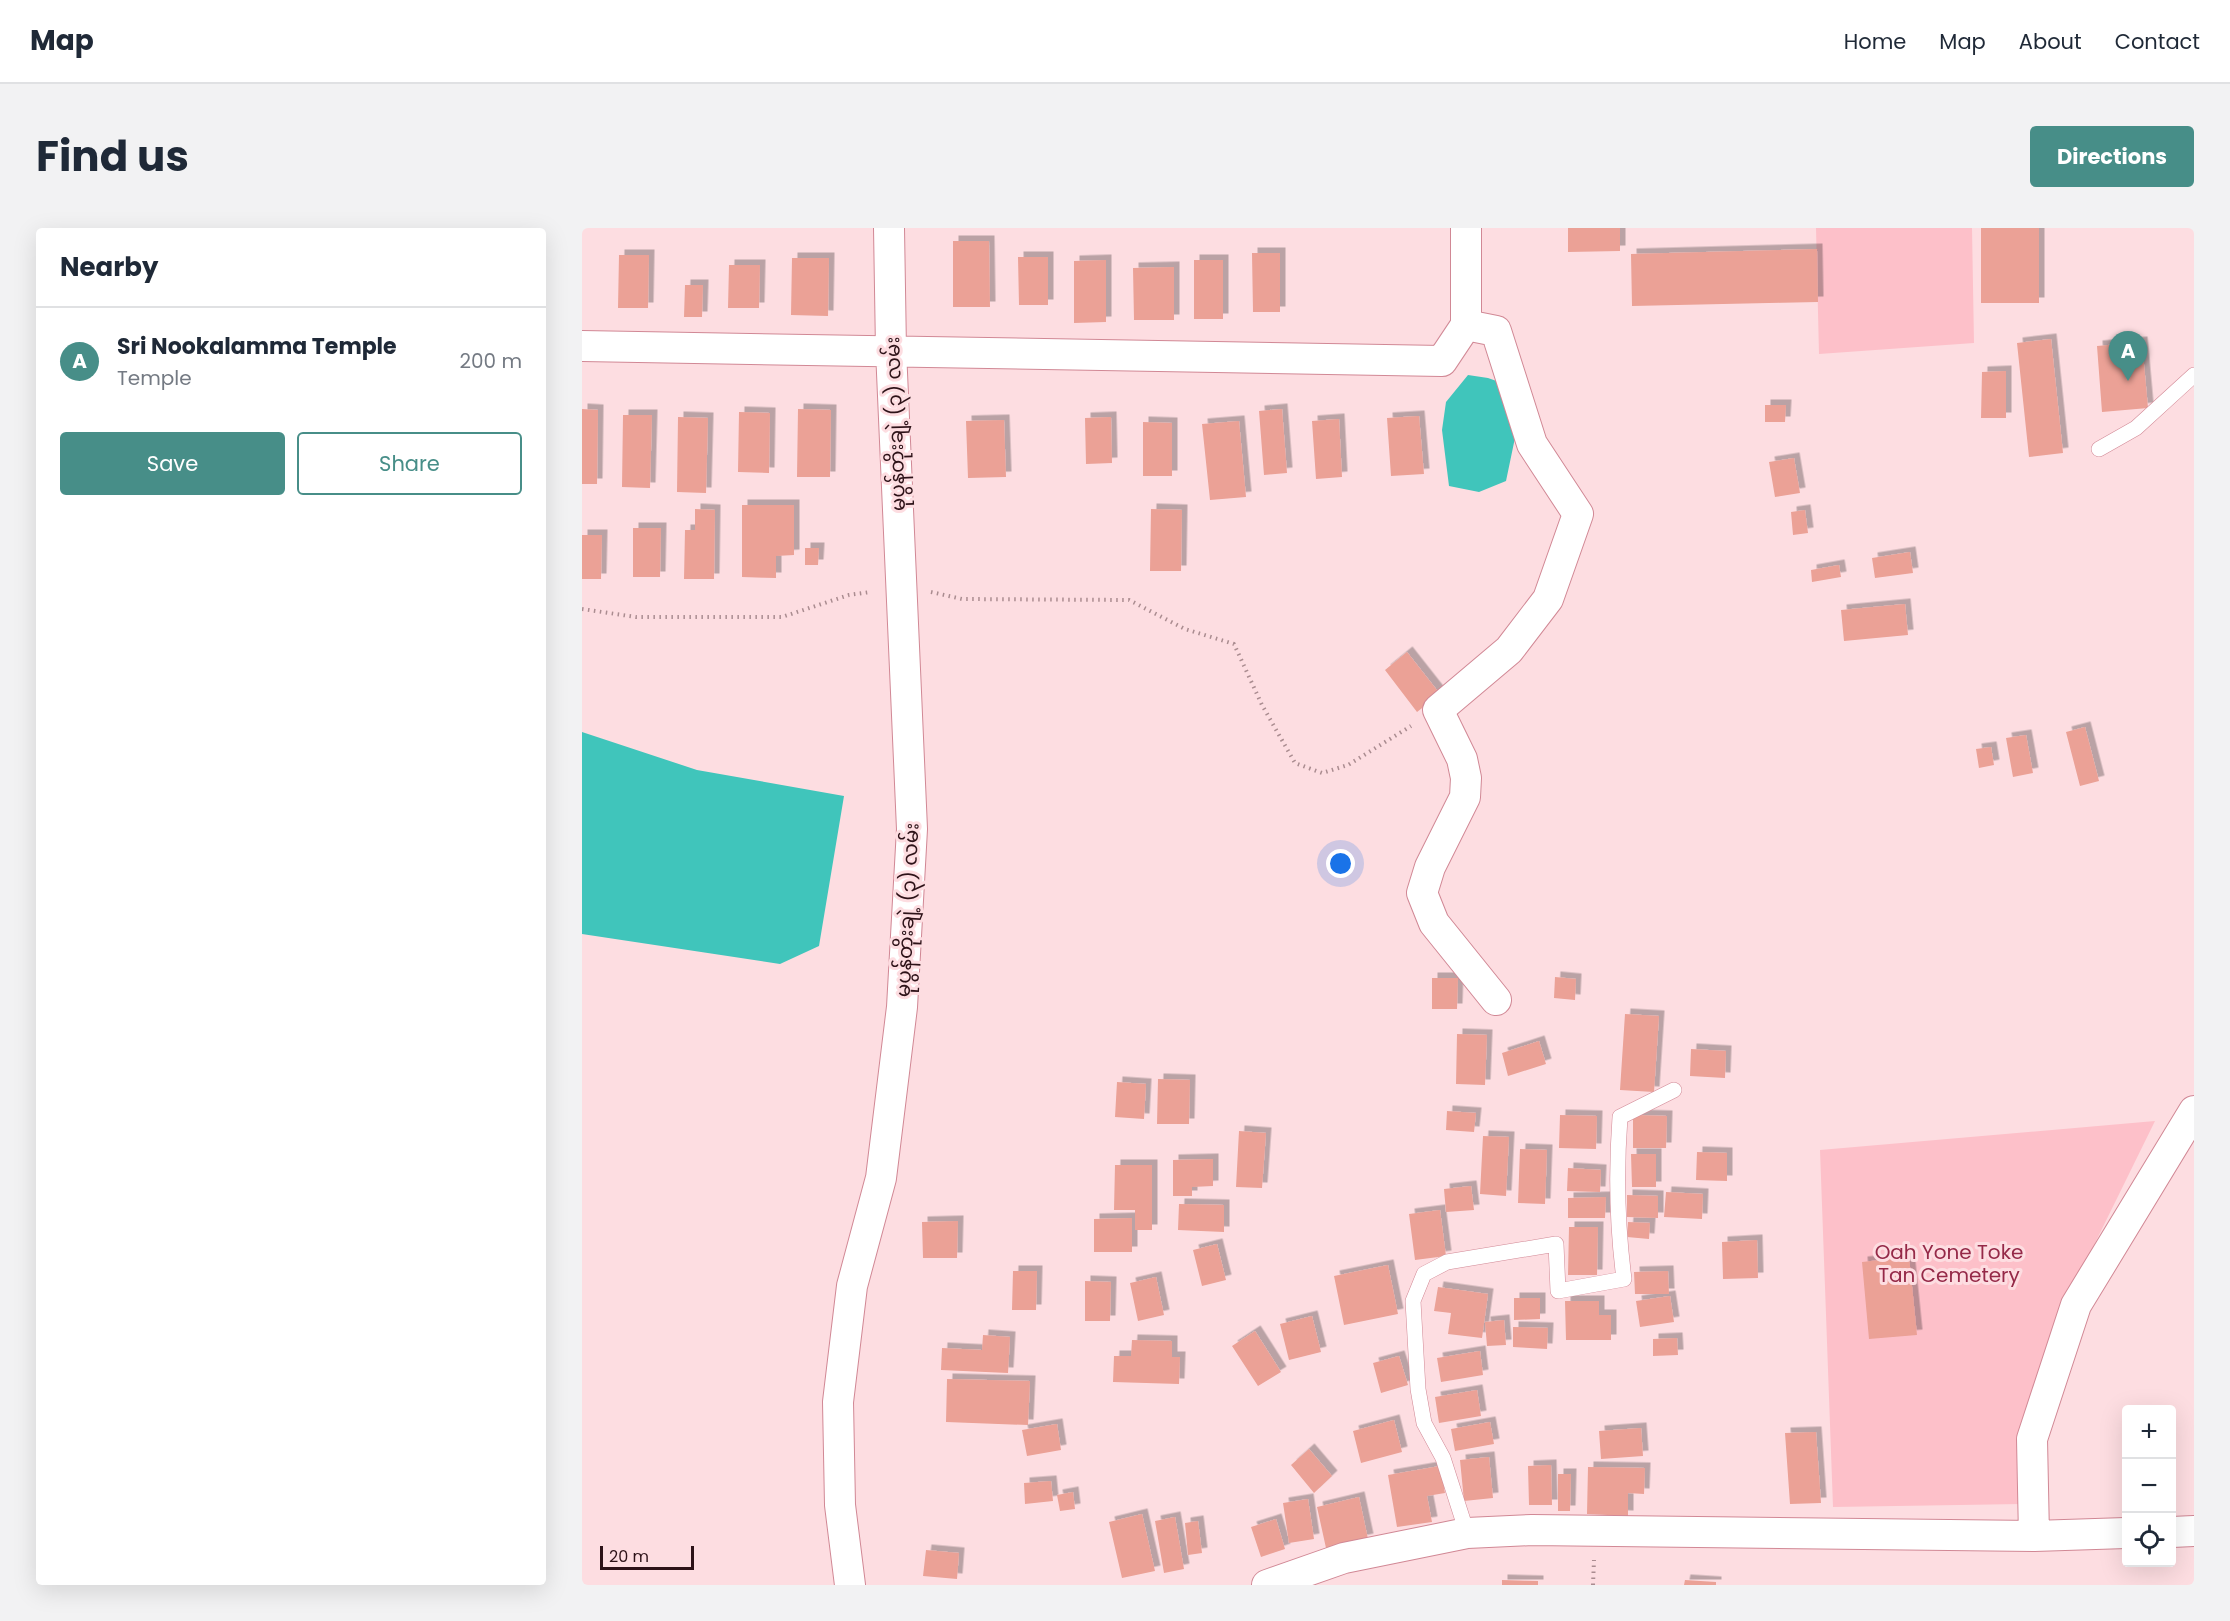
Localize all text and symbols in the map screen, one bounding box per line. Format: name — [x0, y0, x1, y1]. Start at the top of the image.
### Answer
text: Map — [30, 21, 94, 60]
text: Home — [1844, 27, 1906, 56]
text: Map — [1939, 27, 1986, 56]
text: About — [2019, 27, 2082, 56]
text: Contact — [2115, 27, 2200, 56]
button: Directions — [2030, 126, 2194, 187]
text: Find us — [36, 127, 189, 186]
text: Nearby — [60, 249, 158, 285]
text: Sri Nookalamma Temple — [117, 331, 397, 362]
pin: A — [2108, 332, 2148, 381]
street label: မုပွန်တိုးချဲ့ (၃) လမ်း — [878, 336, 915, 512]
text: A — [72, 347, 87, 375]
text: 200 m — [459, 347, 522, 375]
text: Temple — [117, 364, 192, 392]
button: Save — [60, 432, 285, 495]
button: Share — [297, 432, 522, 495]
street label: မုပွန်တိုးချဲ့ (၃) လမ်း — [888, 822, 929, 998]
your location — [1326, 849, 1355, 878]
park label: Oah Yone Toke Tan Cemetery — [1875, 1238, 2023, 1289]
map controls — [2122, 1405, 2176, 1567]
button: + — [2122, 1405, 2176, 1459]
button: − — [2122, 1459, 2176, 1513]
button: locate — [2122, 1513, 2176, 1567]
scale bar — [600, 1543, 694, 1570]
text: 20 m — [609, 1545, 649, 1568]

